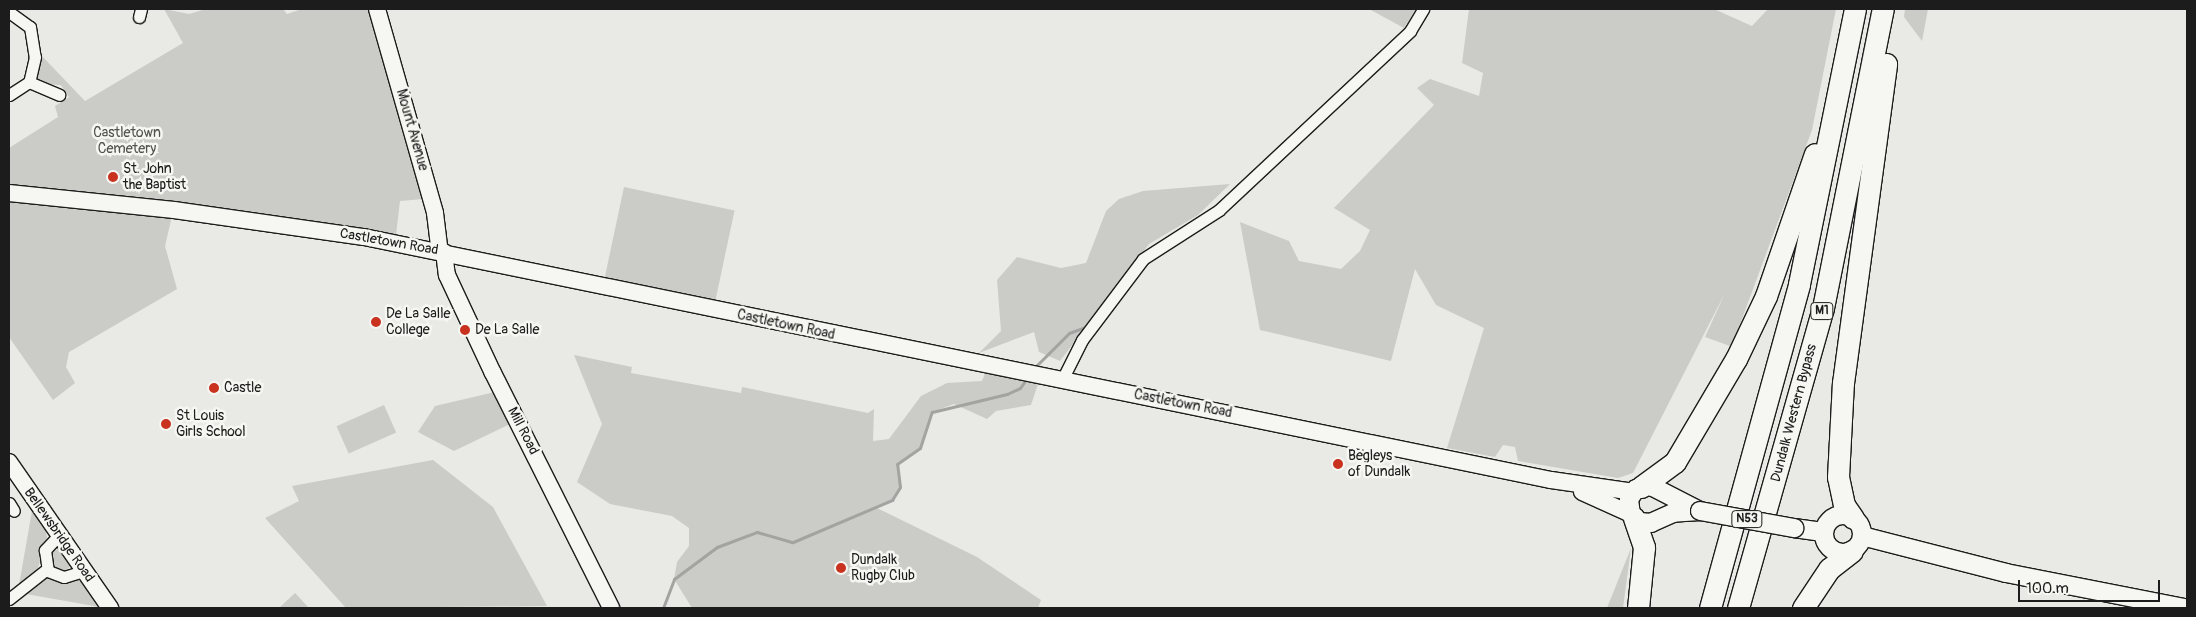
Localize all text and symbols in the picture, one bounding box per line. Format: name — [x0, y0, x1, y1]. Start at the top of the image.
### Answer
street label: Mount Avenue — [392, 87, 432, 173]
park label: Castletown Cemetery — [93, 125, 161, 158]
place label: St. John the Baptist — [123, 161, 186, 193]
marker: St. John the Baptist — [107, 171, 119, 183]
street label: Castletown Road — [338, 225, 440, 259]
road number: M1 — [1810, 302, 1834, 321]
place label: De La Salle College — [386, 306, 450, 338]
street label: Castletown Road — [735, 306, 837, 344]
marker: De La Salle College — [370, 316, 382, 328]
place label: De La Salle — [475, 322, 539, 338]
marker: De La Salle — [459, 324, 471, 336]
street label: Dundalk Western Bypass — [1767, 342, 1821, 484]
place label: Castle — [224, 380, 261, 396]
marker: Castle — [208, 382, 220, 394]
street label: Castletown Road — [1132, 386, 1234, 422]
street label: Mill Road — [504, 404, 542, 458]
place label: St Louis Girls School — [176, 408, 246, 441]
marker: St Louis Girls School — [160, 418, 172, 430]
place label: Begleys of Dundalk — [1348, 448, 1410, 481]
marker: Begleys of Dundalk — [1332, 458, 1344, 470]
street label: Bellewsbridge Road — [20, 485, 98, 585]
road number: N53 — [1731, 509, 1763, 528]
place label: Dundalk Rugby Club — [851, 552, 915, 584]
marker: Dundalk Rugby Club — [835, 562, 847, 574]
scale bar — [2021, 570, 2164, 602]
text: 100 m — [2026, 579, 2069, 598]

